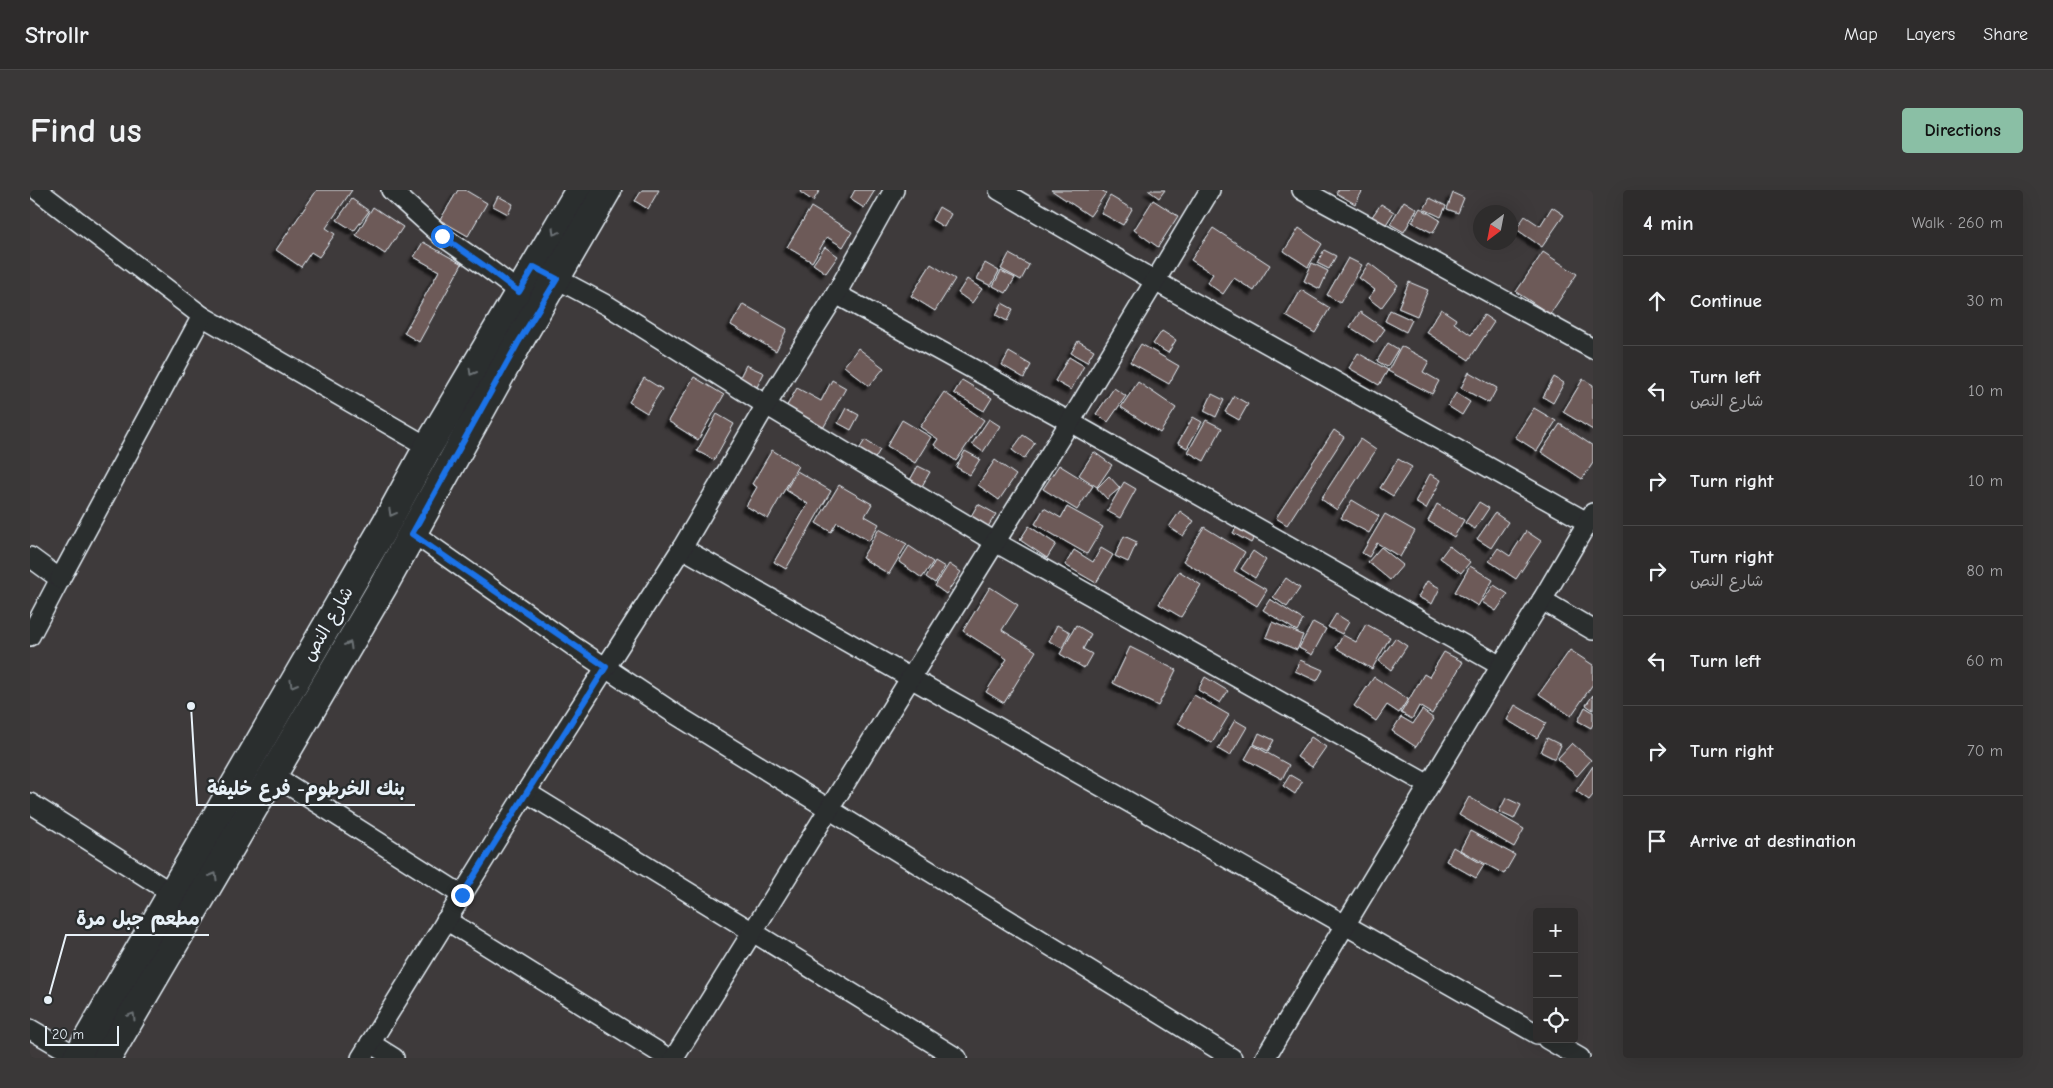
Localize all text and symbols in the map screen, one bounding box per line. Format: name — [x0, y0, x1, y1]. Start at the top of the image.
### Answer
text: Strollr — [25, 21, 89, 49]
text: Map — [1844, 24, 1878, 45]
text: Layers — [1906, 24, 1955, 45]
text: Share — [1983, 24, 2028, 45]
button: Directions — [1902, 108, 2023, 153]
text: Find us — [30, 110, 142, 151]
north arrow — [1473, 205, 1518, 250]
text: 4 min — [1643, 211, 1694, 235]
text: Walk · 260 m — [1912, 214, 2003, 232]
route start — [431, 225, 454, 248]
one-way arrow — [551, 226, 561, 235]
icon: ahead — [1643, 287, 1671, 315]
text: Continue — [1690, 290, 1762, 312]
text: 30 m — [1967, 292, 2003, 310]
one-way arrow — [469, 366, 479, 375]
text: Turn left — [1690, 366, 1761, 388]
icon: left — [1643, 377, 1671, 405]
text: 10 m — [1968, 382, 2003, 400]
text: شارع النص — [1690, 392, 1763, 410]
icon: right — [1643, 467, 1671, 495]
text: Turn right — [1690, 470, 1774, 492]
text: 10 m — [1968, 472, 2003, 490]
one-way arrow — [389, 508, 399, 517]
text: Turn right — [1690, 546, 1774, 568]
icon: right — [1643, 557, 1671, 585]
text: 80 m — [1966, 562, 2003, 580]
text: شارع النص — [1690, 572, 1763, 590]
street label: شارع النص — [298, 583, 359, 666]
one-way arrow — [343, 642, 353, 651]
icon: left — [1643, 647, 1671, 675]
text: Turn left — [1690, 650, 1761, 672]
text: 60 m — [1966, 652, 2003, 670]
one-way arrow — [290, 679, 300, 688]
icon: right — [1643, 737, 1671, 765]
text: Turn right — [1690, 740, 1774, 762]
text: 70 m — [1967, 742, 2003, 760]
callout: بنك الخرطوم- فرع خليفة — [197, 771, 415, 805]
text: بنك الخرطوم- فرع خليفة — [207, 778, 405, 803]
icon: arrive — [1643, 827, 1671, 855]
text: Arrive at destination — [1690, 830, 1856, 852]
one-way arrow — [208, 873, 218, 882]
route end — [451, 884, 474, 907]
callout: مطعم جبل مرة — [66, 901, 209, 935]
text: مطعم جبل مرة — [76, 908, 200, 933]
map controls — [1533, 908, 1578, 1043]
button: + — [1533, 908, 1578, 953]
button: − — [1533, 953, 1578, 998]
button: locate — [1533, 998, 1578, 1043]
one-way arrow — [125, 1013, 135, 1022]
scale bar — [45, 1023, 119, 1046]
text: 20 m — [52, 1026, 84, 1043]

